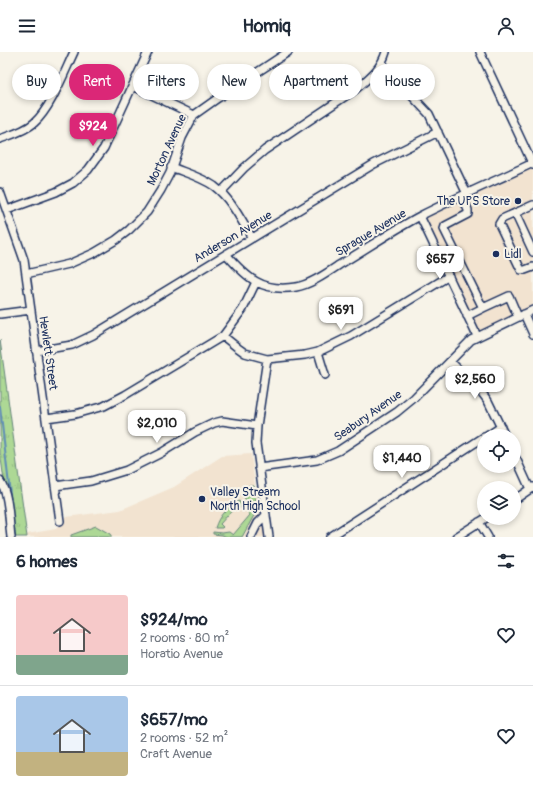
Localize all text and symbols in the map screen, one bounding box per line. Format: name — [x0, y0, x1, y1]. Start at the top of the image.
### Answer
icon: menu — [16, 15, 38, 37]
text: Homiq — [242, 15, 291, 38]
icon: person — [495, 15, 517, 37]
chip: Buy — [12, 64, 61, 100]
chip: Rent — [69, 64, 125, 100]
chip: Filters — [133, 64, 199, 100]
chip: New — [207, 64, 261, 100]
chip: Apartment — [269, 64, 362, 100]
chip: House — [370, 64, 435, 100]
street label: Morton Avenue — [144, 112, 190, 188]
pin: $924 — [69, 113, 117, 147]
text: $924 — [79, 118, 107, 134]
place label: The UPS Store — [437, 194, 510, 209]
marker: The UPS Store — [513, 196, 523, 206]
street label: Sprague Avenue — [333, 206, 409, 260]
street label: Anderson Avenue — [191, 208, 275, 266]
pin: $657 — [416, 246, 464, 280]
place label: Lidl — [504, 247, 522, 262]
marker: Lidl — [491, 249, 501, 259]
text: $657 — [426, 251, 454, 267]
pin: $691 — [317, 297, 365, 331]
text: $691 — [328, 302, 354, 318]
street label: Hewlett Street — [35, 315, 61, 391]
pin: $2,560 — [442, 366, 508, 400]
text: $2,560 — [454, 371, 496, 387]
street label: Seabury Avenue — [331, 387, 405, 445]
pin: $2,010 — [124, 410, 190, 444]
text: $2,010 — [137, 415, 177, 431]
map controls — [477, 429, 521, 525]
button: locate — [477, 429, 521, 473]
pin: $1,440 — [369, 445, 435, 479]
text: $1,440 — [382, 450, 422, 466]
button: layers — [477, 481, 521, 525]
place label: Valley Stream North High School — [210, 485, 301, 514]
marker: Valley Stream North High School — [197, 494, 207, 504]
icon: filters — [495, 550, 517, 572]
text: 6 homes — [16, 551, 77, 572]
text: $924/mo — [140, 609, 208, 630]
icon: home — [48, 611, 96, 659]
icon: heart — [495, 624, 517, 646]
text: 2 rooms · 80 m² — [140, 630, 229, 646]
text: Horatio Avenue — [140, 646, 223, 662]
text: $657/mo — [140, 709, 208, 730]
icon: home — [48, 712, 96, 760]
icon: heart — [495, 725, 517, 747]
text: 2 rooms · 52 m² — [140, 730, 228, 746]
text: Craft Avenue — [140, 746, 212, 762]

